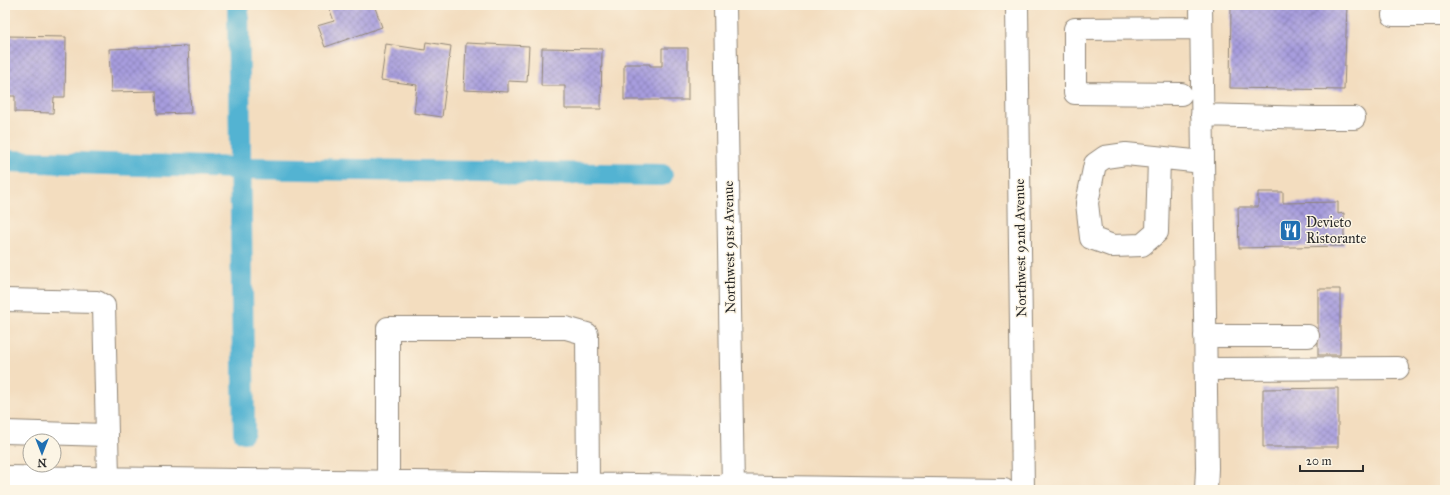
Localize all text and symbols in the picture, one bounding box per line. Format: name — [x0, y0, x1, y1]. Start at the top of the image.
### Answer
street label: Northwest 92nd Avenue — [1011, 178, 1030, 317]
street label: Northwest 91st Avenue — [720, 180, 739, 313]
place label: Devieto Ristorante — [1306, 214, 1367, 247]
restaurant icon: Devieto Ristorante — [1278, 217, 1304, 243]
north arrow — [22, 433, 62, 473]
scale bar — [1300, 447, 1363, 473]
text: 20 m — [1306, 454, 1332, 468]
text: N — [37, 456, 47, 469]

